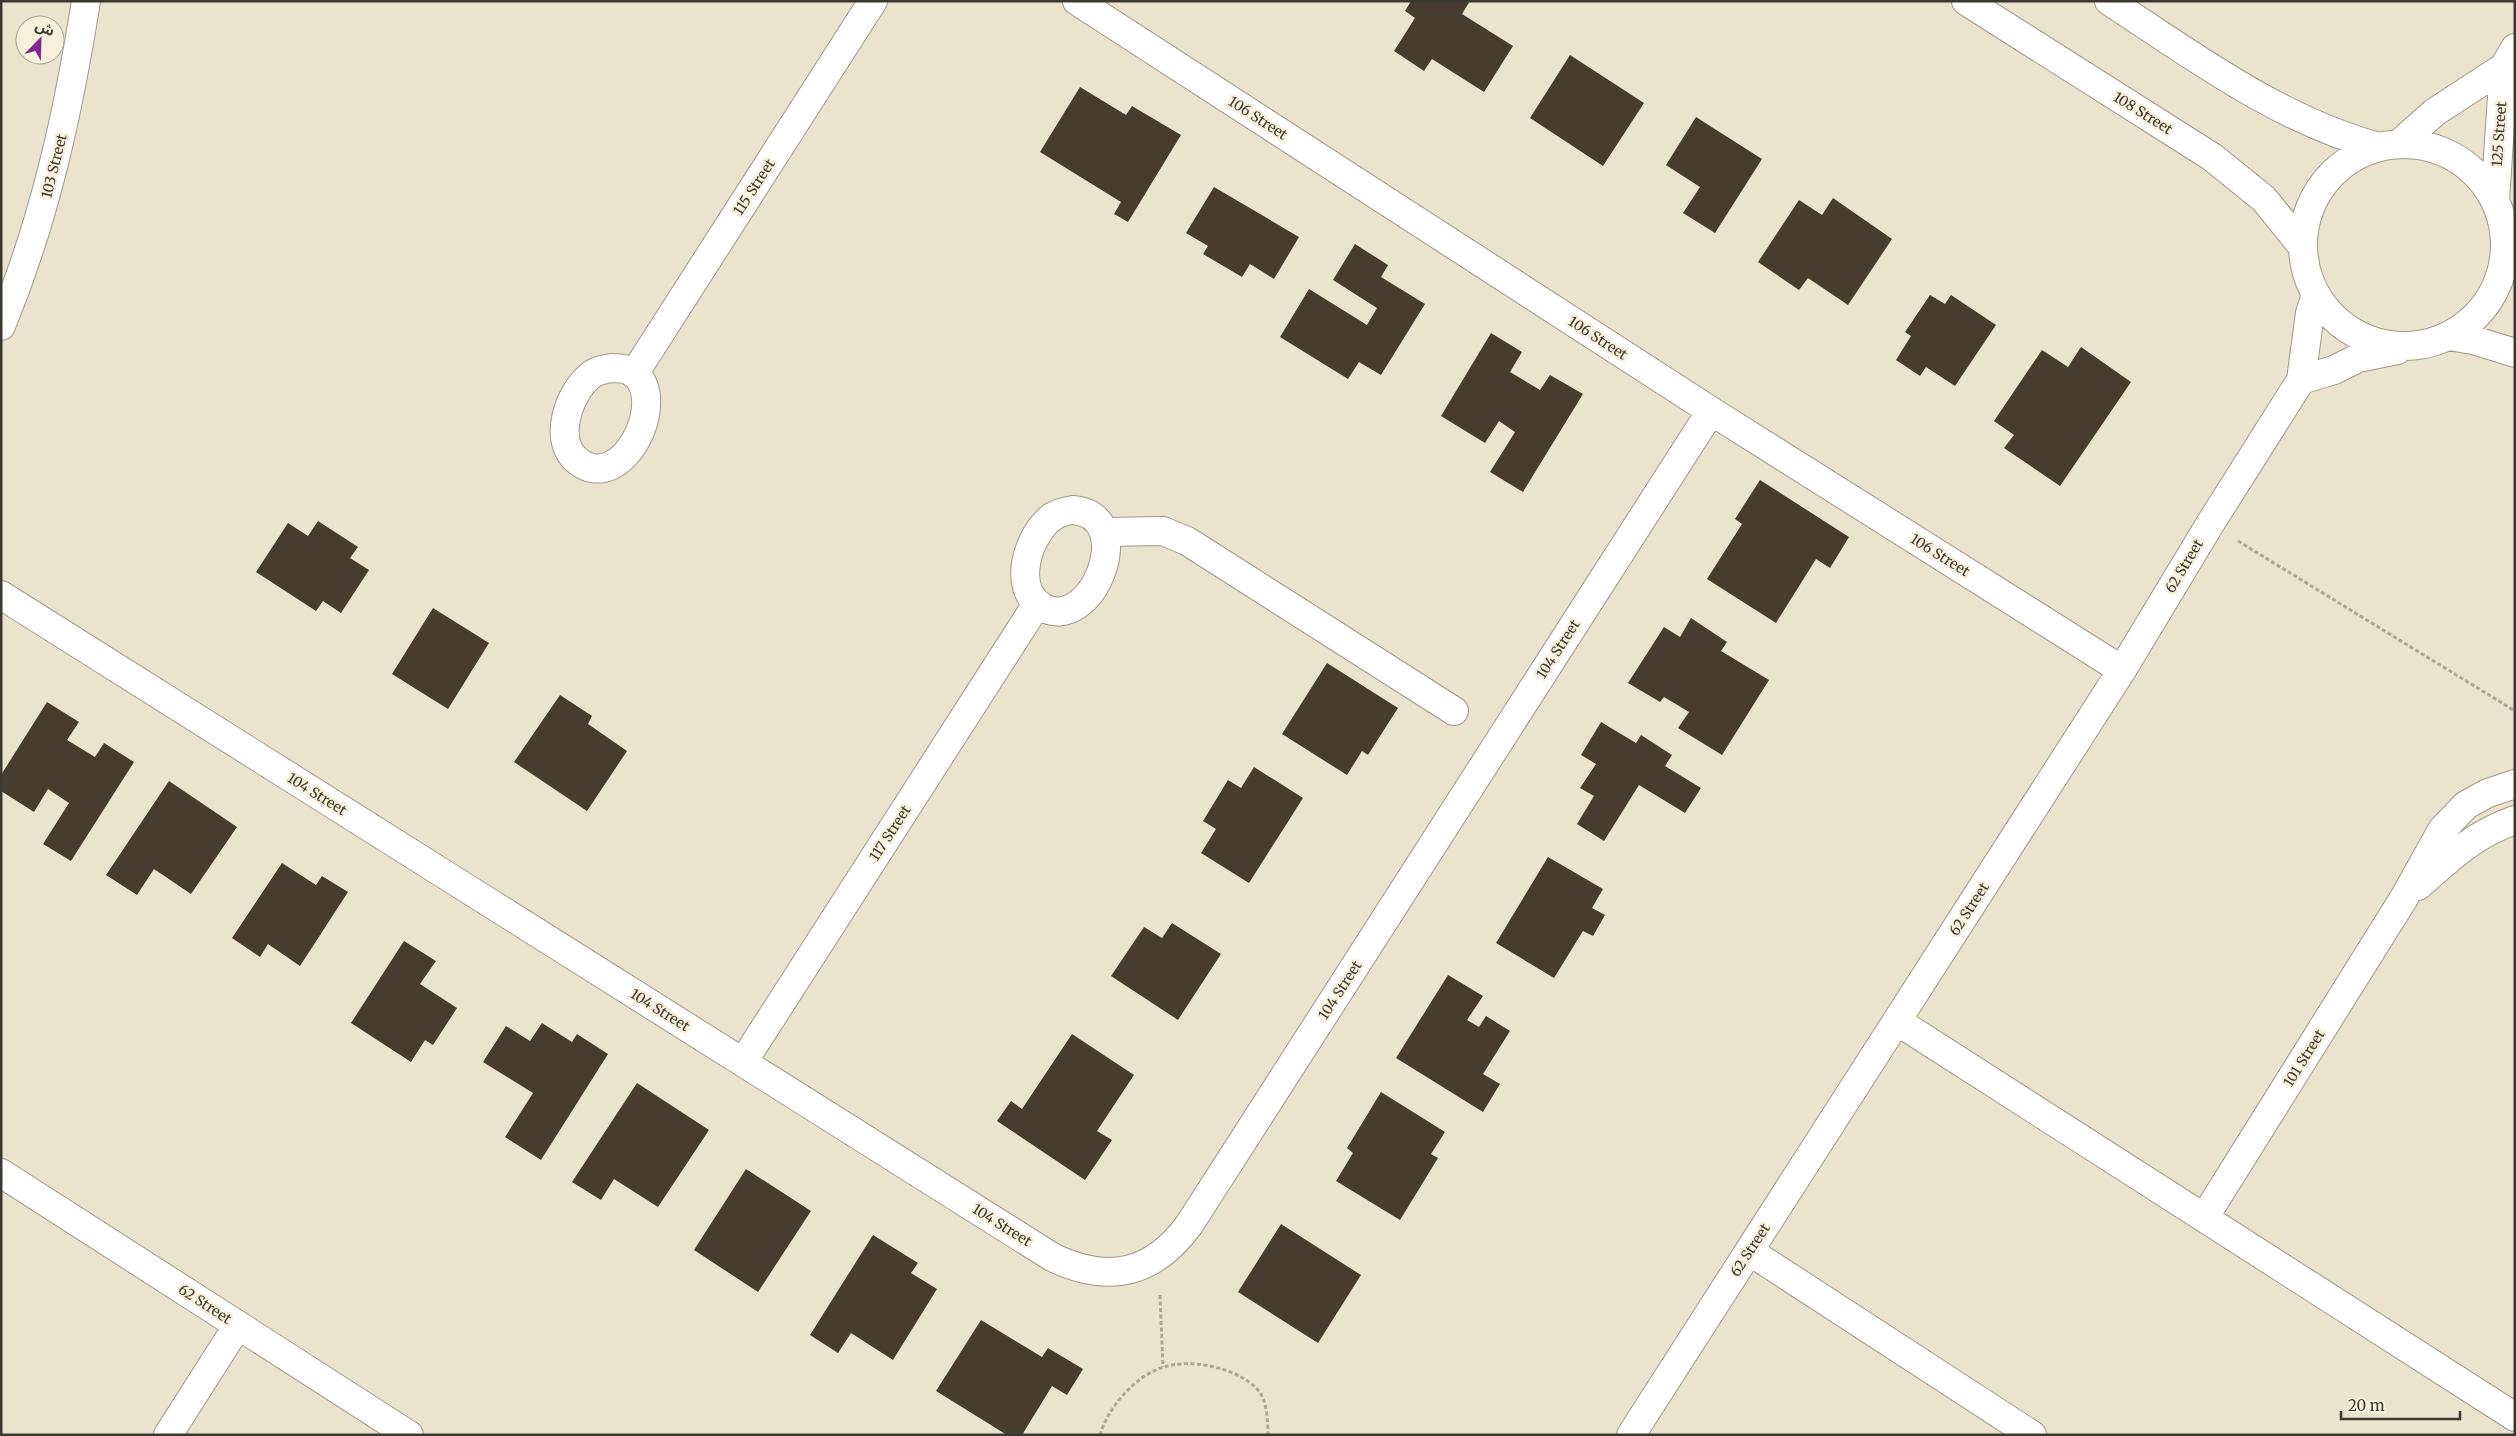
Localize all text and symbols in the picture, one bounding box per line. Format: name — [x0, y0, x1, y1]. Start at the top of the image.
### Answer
north arrow — [15, 15, 65, 65]
text: ش — [33, 16, 57, 40]
street label: 108 Street — [2110, 88, 2176, 139]
street label: 106 Street — [1225, 92, 1291, 144]
street label: 125 Street — [2488, 100, 2510, 167]
street label: 103 Street — [37, 132, 71, 200]
street label: 115 Street — [729, 155, 779, 218]
street label: 106 Street — [1565, 312, 1631, 364]
street label: 106 Street — [1907, 530, 1973, 581]
street label: 62 Street — [2161, 535, 2207, 596]
street label: 104 Street — [1532, 616, 1584, 682]
street label: 104 Street — [284, 769, 350, 820]
street label: 117 Street — [865, 801, 915, 864]
street label: 62 Street — [1945, 879, 1993, 939]
street label: 104 Street — [1314, 957, 1366, 1023]
street label: 104 Street — [627, 985, 693, 1036]
street label: 101 Street — [2279, 1026, 2329, 1090]
street label: 104 Street — [969, 1200, 1035, 1251]
street label: 62 Street — [1726, 1220, 1774, 1280]
street label: 62 Street — [175, 1280, 235, 1328]
scale bar — [2341, 1388, 2460, 1420]
text: 20 m — [2348, 1396, 2385, 1415]

